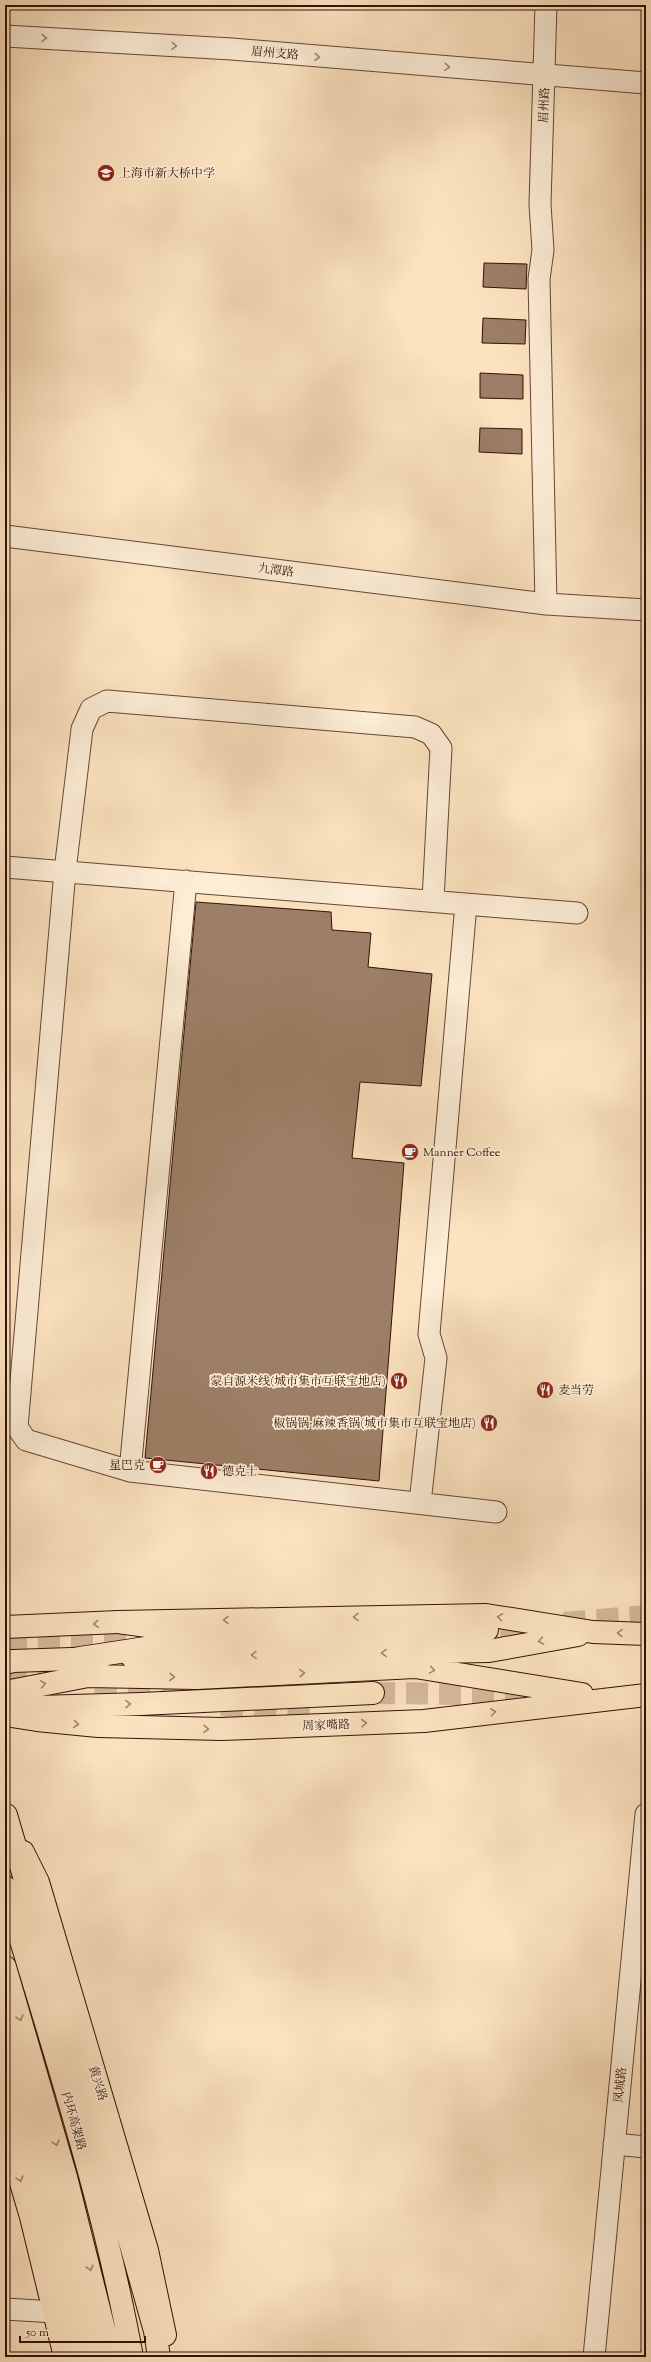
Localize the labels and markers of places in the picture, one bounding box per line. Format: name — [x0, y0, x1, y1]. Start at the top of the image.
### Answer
school or university icon: 上海市新大桥中学 — [96, 163, 116, 183]
place label: 上海市新大桥中学 — [119, 165, 215, 183]
cafe icon: Manner Coffee — [400, 1142, 420, 1162]
place label: Manner Coffee — [423, 1144, 501, 1162]
restaurant icon: 蒙自源米线(城市集市互联宝地店) — [389, 1371, 409, 1391]
place label: 蒙自源米线(城市集市互联宝地店) — [210, 1373, 386, 1391]
restaurant icon: 麦当劳 — [535, 1380, 555, 1400]
place label: 麦当劳 — [558, 1382, 594, 1400]
restaurant icon: 椒锅锅·麻辣香锅(城市集市互联宝地店) — [479, 1413, 499, 1433]
place label: 椒锅锅·麻辣香锅(城市集市互联宝地店) — [273, 1415, 476, 1433]
cafe icon: 星巴克 — [148, 1455, 168, 1475]
place label: 星巴克 — [109, 1457, 145, 1475]
restaurant icon: 德克士 — [199, 1461, 219, 1481]
place label: 德克士 — [222, 1463, 258, 1481]

